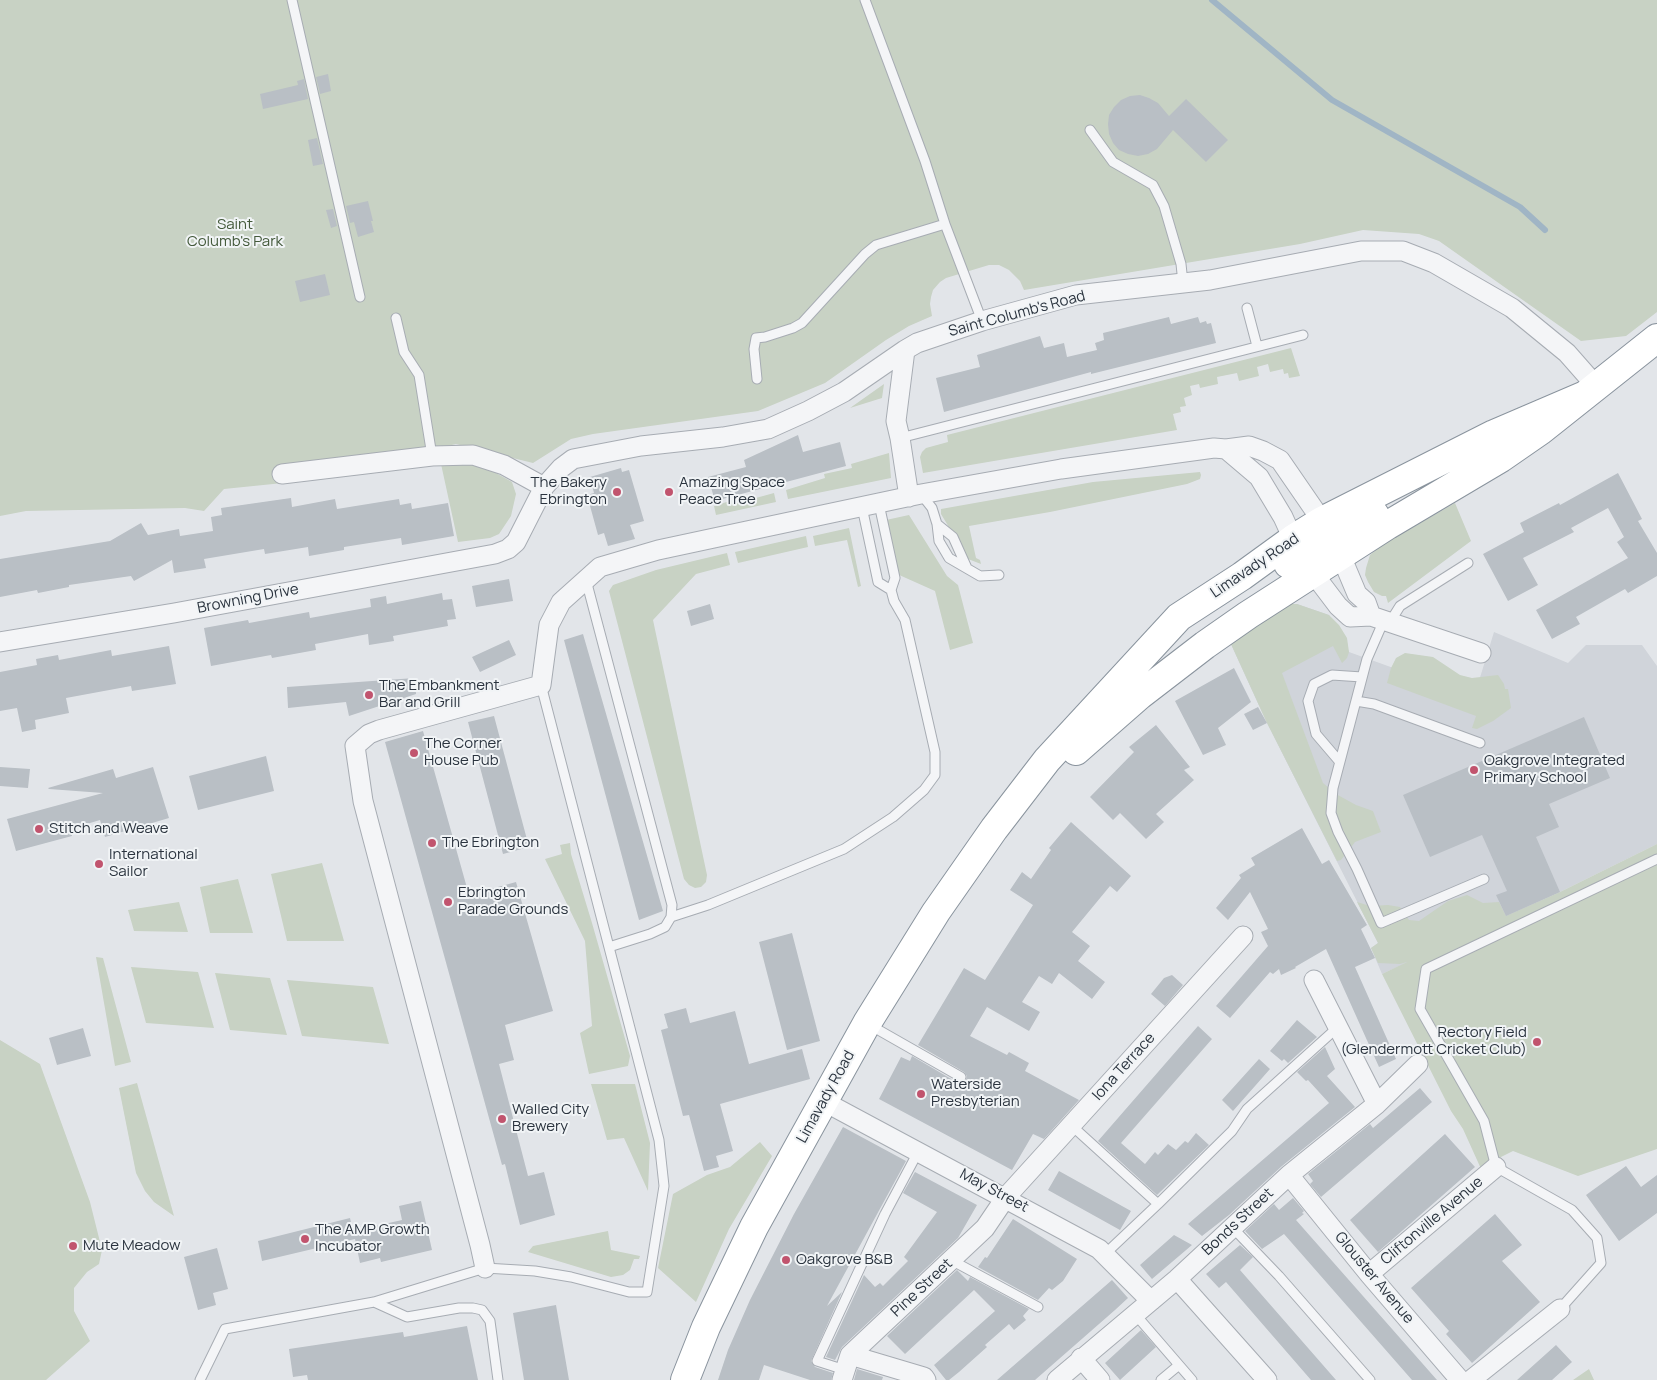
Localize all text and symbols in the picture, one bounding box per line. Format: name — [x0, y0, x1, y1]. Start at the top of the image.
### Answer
park label: Saint Columb's Park — [187, 216, 283, 251]
street label: Saint Columb's Road — [947, 287, 1087, 341]
place label: The Bakery Ebrington — [531, 474, 607, 509]
place label: Amazing Space Peace Tree — [679, 474, 785, 509]
marker: The Bakery Ebrington — [611, 486, 623, 498]
marker: Amazing Space Peace Tree — [663, 486, 675, 498]
street label: Limavady Road — [1207, 530, 1303, 602]
street label: Browning Drive — [196, 580, 300, 618]
place label: The Embankment Bar and Grill — [379, 677, 500, 712]
marker: The Embankment Bar and Grill — [363, 689, 375, 701]
place label: The Corner House Pub — [424, 735, 502, 770]
marker: The Corner House Pub — [408, 747, 420, 759]
place label: Oakgrove Integrated Primary School — [1484, 752, 1625, 787]
marker: Oakgrove Integrated Primary School — [1468, 764, 1480, 776]
place label: Stitch and Weave — [49, 820, 169, 838]
marker: Stitch and Weave — [33, 823, 45, 835]
place label: The Ebrington — [442, 834, 539, 852]
marker: The Ebrington — [426, 837, 438, 849]
place label: International Sailor — [109, 846, 198, 881]
marker: International Sailor — [93, 858, 105, 870]
place label: Ebrington Parade Grounds — [458, 884, 568, 919]
marker: Ebrington Parade Grounds — [442, 896, 454, 908]
place label: Rectory Field (Glendermott Cricket Club) — [1340, 1024, 1527, 1059]
street label: Iona Terrace — [1089, 1029, 1159, 1105]
marker: Rectory Field (Glendermott Cricket Club) — [1531, 1036, 1543, 1048]
street label: Limavady Road — [793, 1048, 859, 1146]
place label: Waterside Presbyterian — [931, 1076, 1020, 1111]
marker: Waterside Presbyterian — [915, 1088, 927, 1100]
place label: Walled City Brewery — [512, 1101, 589, 1136]
marker: Walled City Brewery — [496, 1113, 508, 1125]
street label: May Street — [956, 1165, 1032, 1217]
street label: Cliftonville Avenue — [1377, 1173, 1487, 1269]
street label: Bonds Street — [1199, 1184, 1277, 1260]
place label: The AMP Growth Incubator — [315, 1221, 430, 1256]
street label: Glouster Avenue — [1330, 1229, 1418, 1327]
marker: The AMP Growth Incubator — [299, 1233, 311, 1245]
place label: Mute Meadow — [83, 1237, 181, 1255]
marker: Mute Meadow — [67, 1240, 79, 1252]
place label: Oakgrove B&B — [796, 1251, 893, 1269]
marker: Oakgrove B&B — [780, 1254, 792, 1266]
street label: Pine Street — [888, 1255, 956, 1321]

